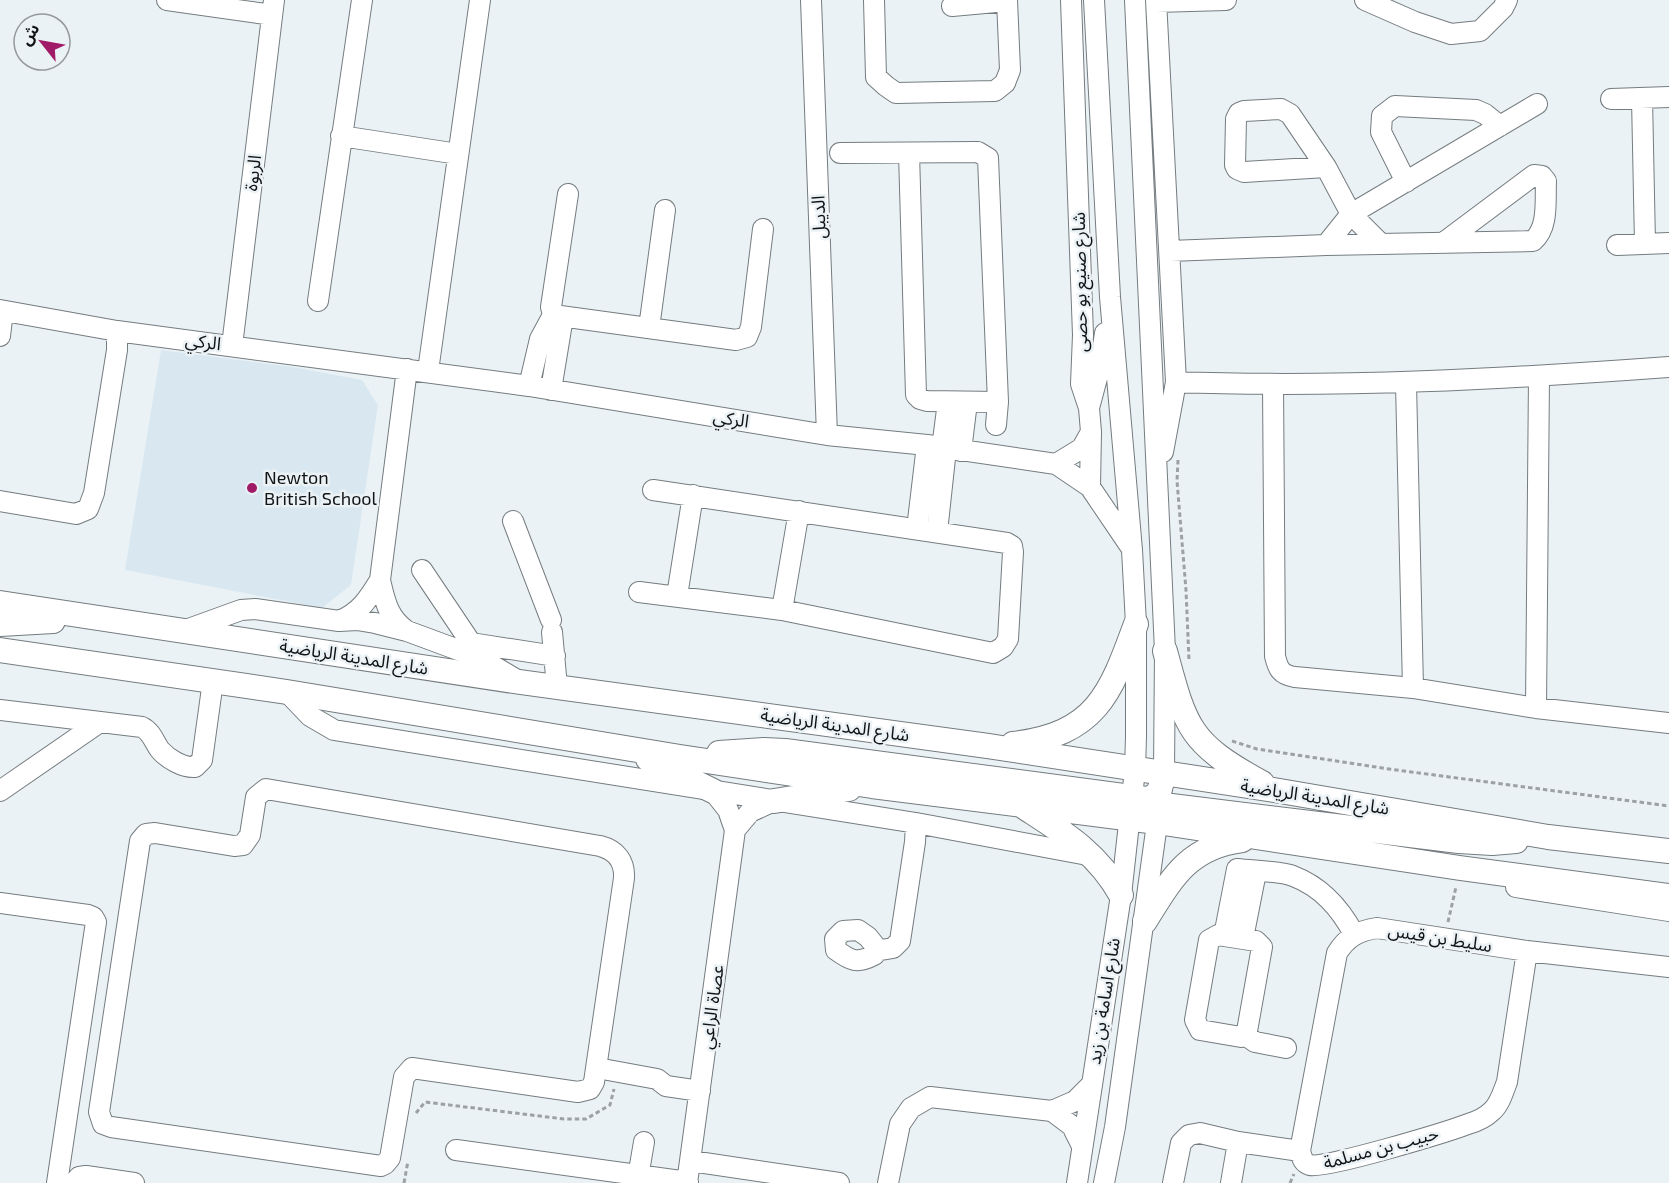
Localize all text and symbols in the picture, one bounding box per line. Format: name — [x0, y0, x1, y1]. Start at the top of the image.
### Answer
north arrow — [12, 12, 72, 72]
text: ش — [15, 20, 43, 49]
street label: الربوة — [239, 154, 266, 192]
street label: الديبل — [806, 195, 831, 239]
street label: شارع صنيع بو حصى — [1067, 212, 1095, 352]
street label: الركي — [184, 328, 222, 357]
street label: الركي — [711, 404, 751, 435]
place label: Newton British School — [264, 466, 378, 509]
marker: Newton British School — [245, 481, 259, 495]
street label: شارع المدينة الرياضية — [278, 633, 430, 683]
street label: شارع المدينة الرياضية — [759, 703, 911, 749]
street label: شارع المدينة الرياضية — [1239, 773, 1391, 823]
street label: سليط بن قيس — [1387, 918, 1494, 957]
street label: شارع اسامة بن زيد — [1082, 936, 1128, 1066]
street label: عصاة الراعي — [694, 963, 731, 1051]
street label: حبيب بن مسلمة — [1321, 1121, 1441, 1174]

